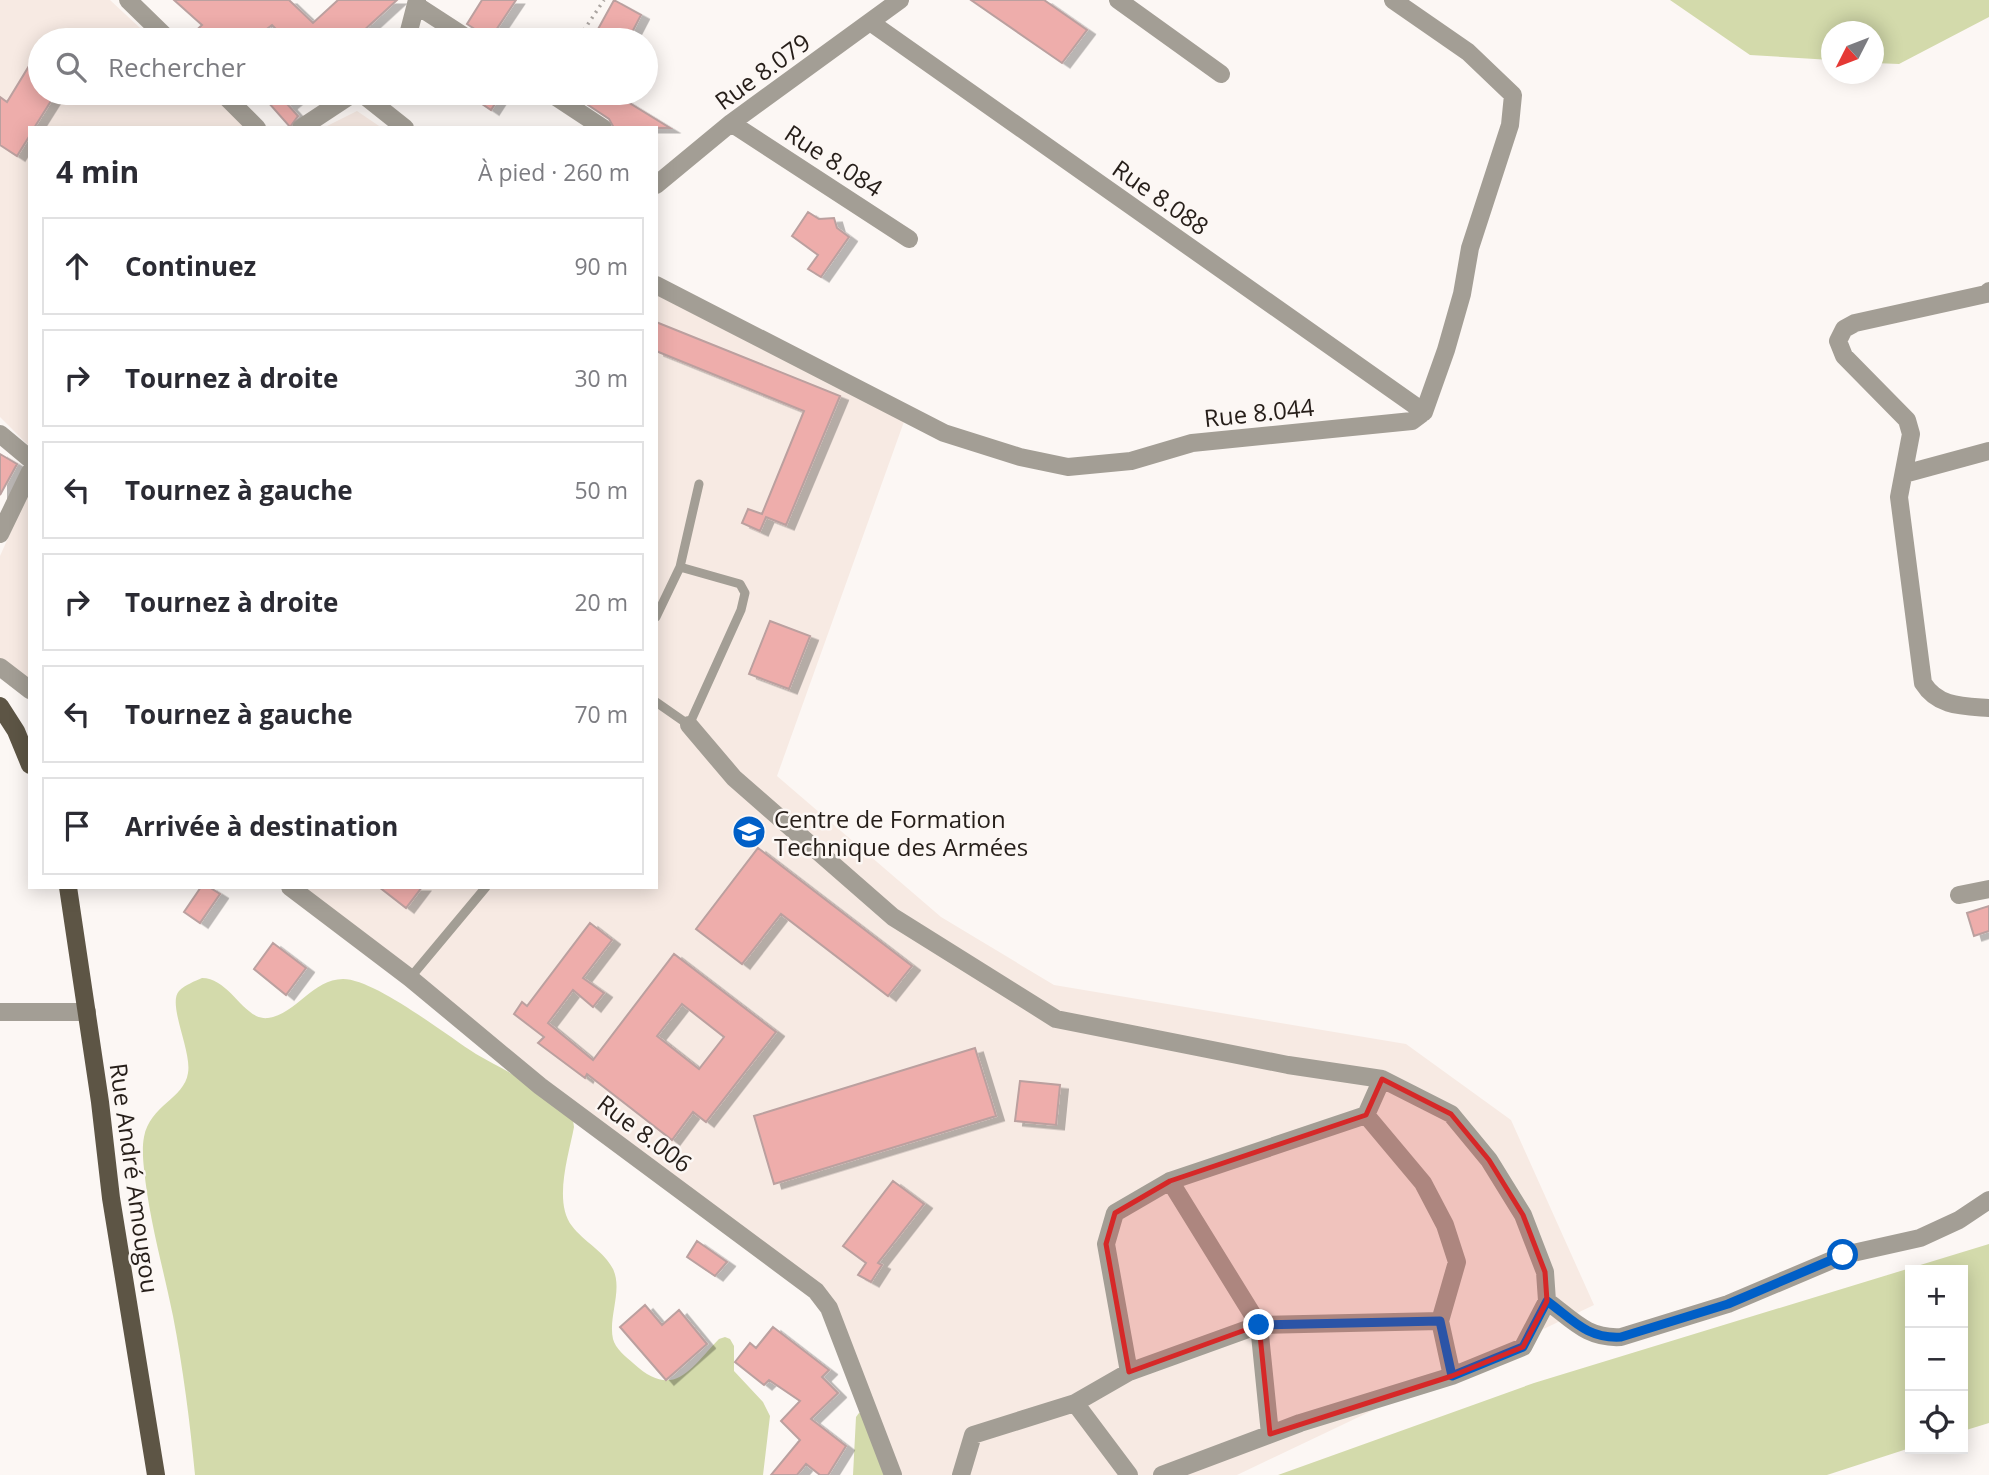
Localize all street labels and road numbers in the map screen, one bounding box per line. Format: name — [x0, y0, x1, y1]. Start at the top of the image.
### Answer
street label: Rue 8.079 — [708, 25, 816, 117]
street label: Rue 8.084 — [779, 116, 890, 204]
street label: Rue 8.088 — [1106, 152, 1216, 242]
street label: Rue 8.044 — [1202, 390, 1316, 434]
street label: Rue André Amougou — [103, 1061, 167, 1295]
street label: Rue 8.006 — [591, 1087, 699, 1179]

